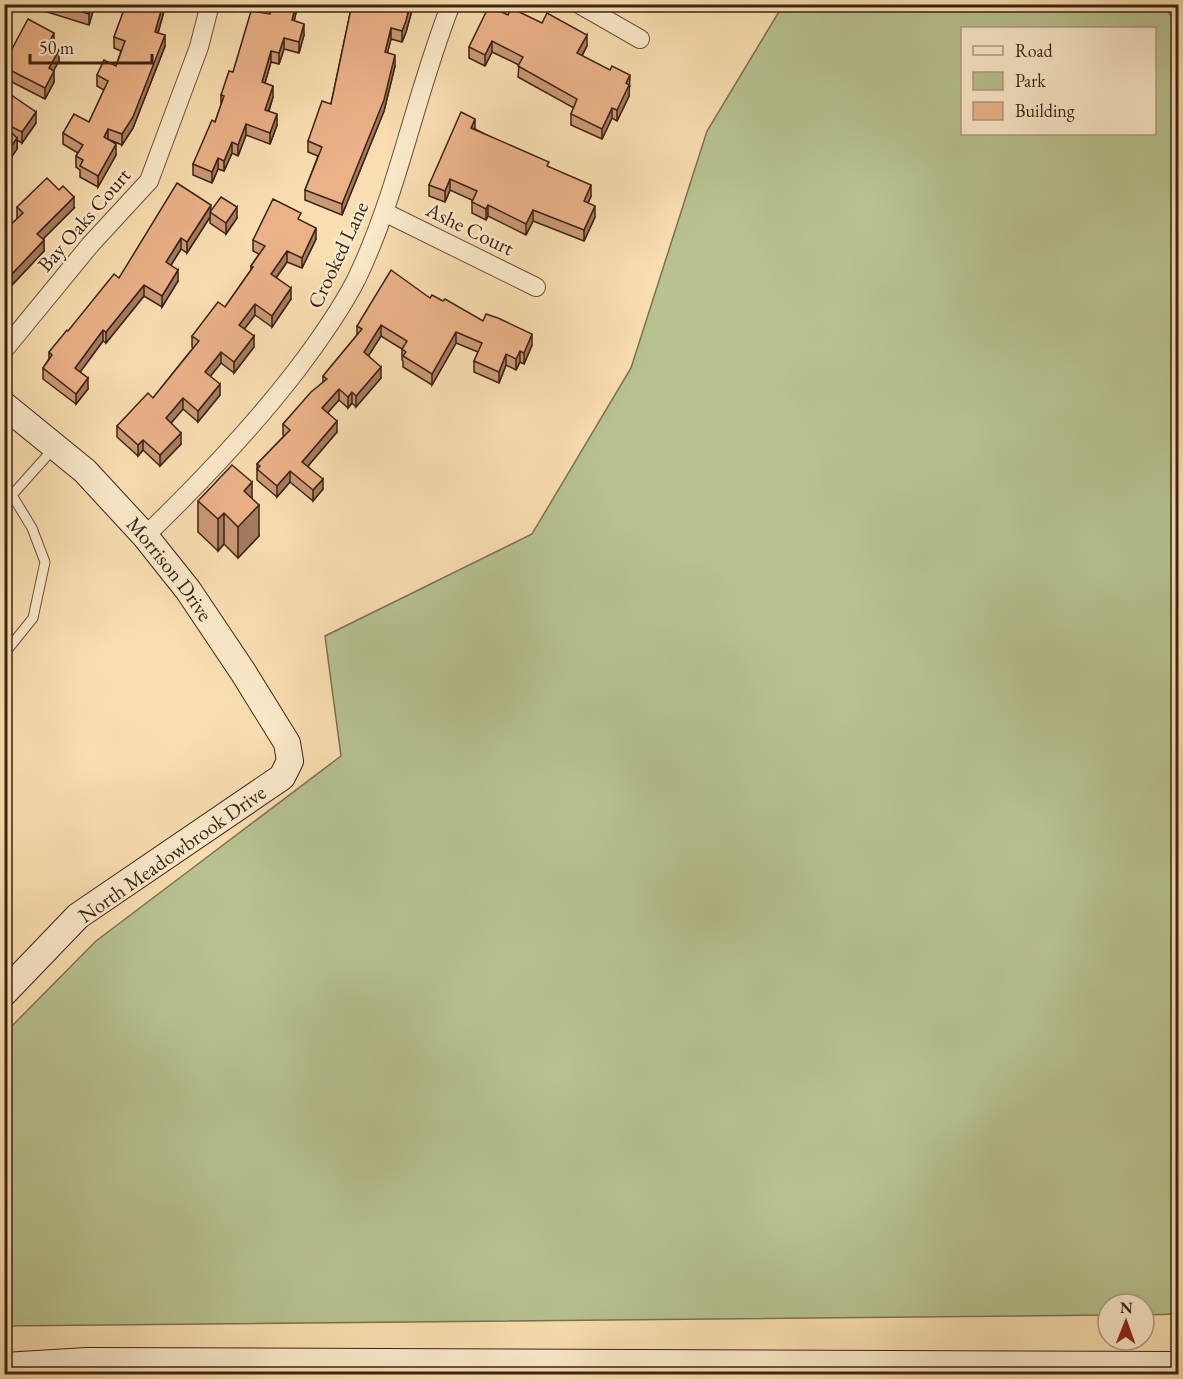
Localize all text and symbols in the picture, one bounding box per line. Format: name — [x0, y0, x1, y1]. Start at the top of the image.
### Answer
scale bar — [30, 27, 152, 65]
legend — [961, 27, 1156, 135]
text: 50 m — [39, 36, 74, 59]
text: Road — [1015, 39, 1054, 62]
text: Park — [1015, 69, 1046, 92]
text: Building — [1015, 99, 1075, 122]
street label: Bay Oaks Court — [31, 162, 136, 277]
street label: Ashe Court — [421, 195, 519, 262]
street label: Crooked Lane — [301, 197, 374, 313]
street label: Morrison Drive — [121, 511, 219, 626]
street label: North Meadowbrook Drive — [73, 779, 271, 929]
north arrow — [1096, 1292, 1156, 1352]
text: N — [1120, 1297, 1133, 1318]

